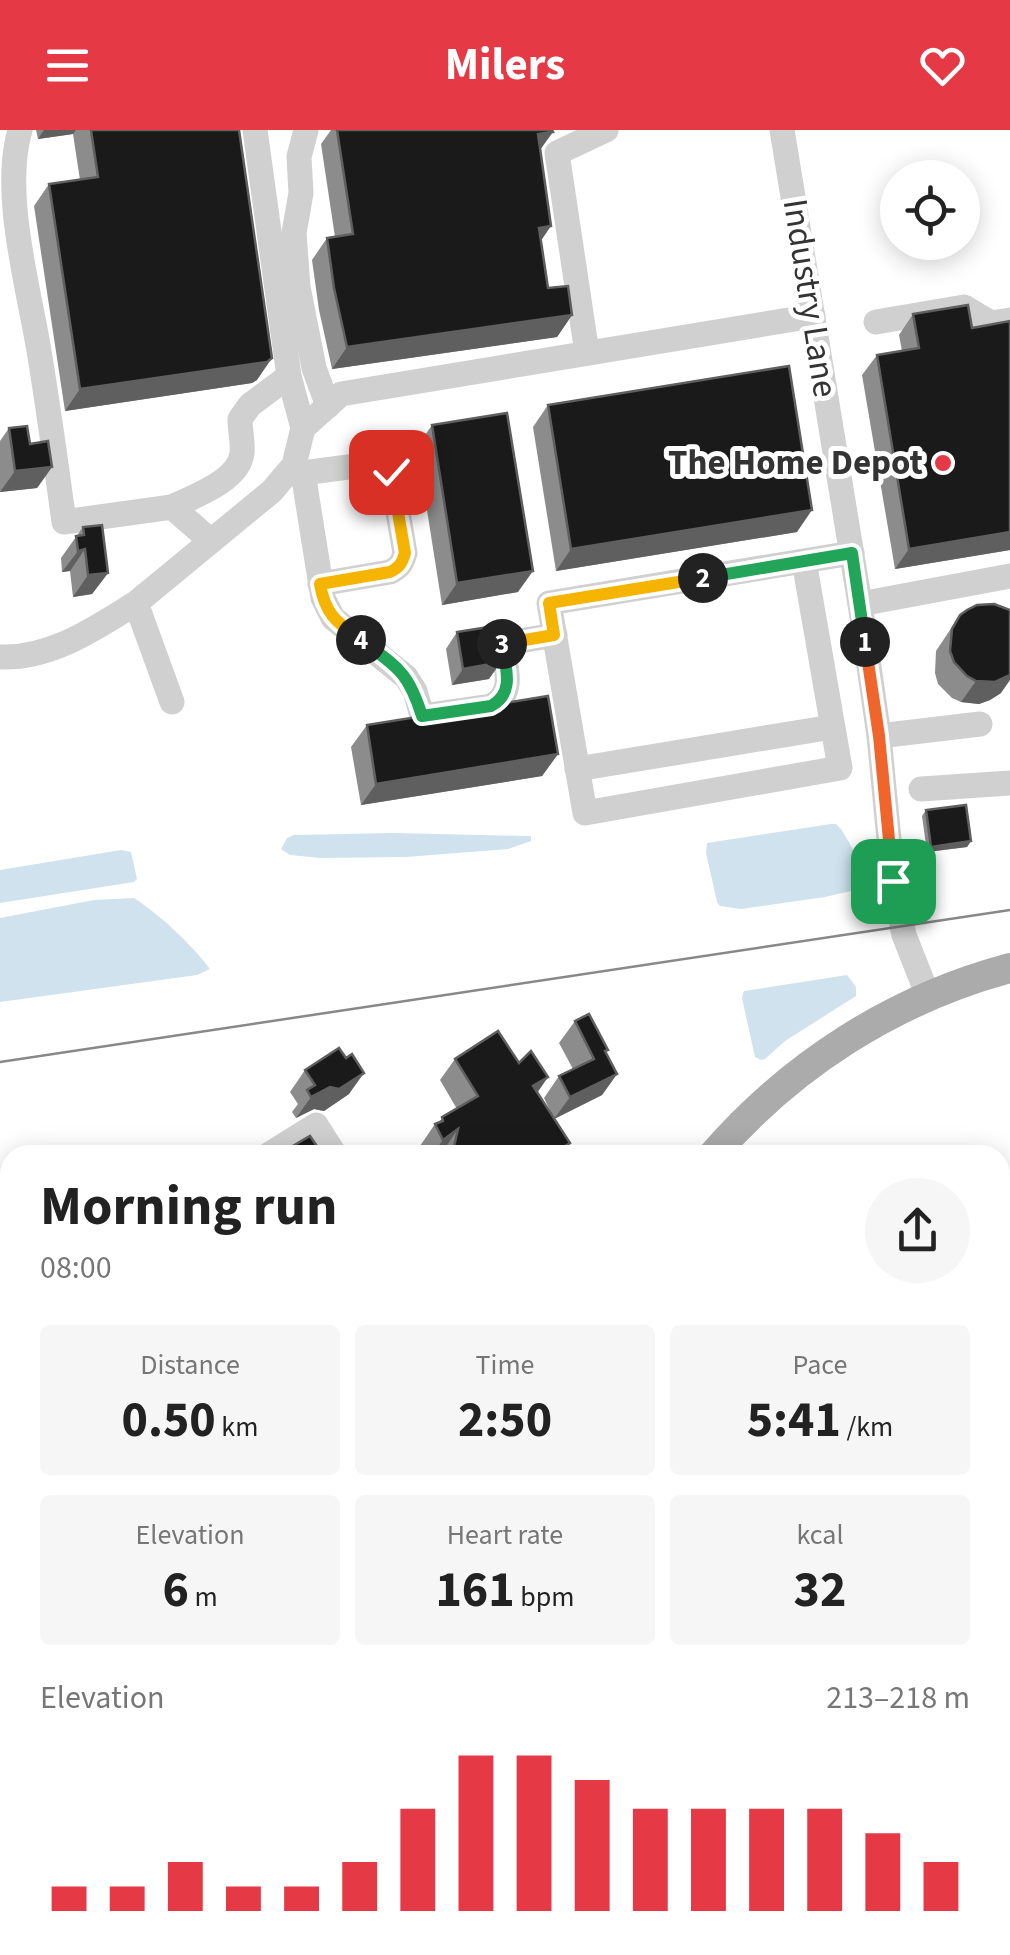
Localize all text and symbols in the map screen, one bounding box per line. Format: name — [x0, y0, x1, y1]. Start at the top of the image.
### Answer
text: Milers — [445, 33, 565, 97]
icon: menu — [40, 38, 95, 93]
icon: heart — [915, 38, 970, 93]
map controls — [880, 160, 980, 260]
button: locate — [880, 160, 980, 260]
street label: Industry Lane — [770, 195, 850, 401]
pin — [349, 430, 434, 515]
place label: The Home Depot — [668, 438, 923, 488]
icon: check — [364, 445, 419, 500]
marker: The Home Depot — [932, 452, 954, 474]
pin: 2 — [678, 553, 728, 603]
text: 2 — [696, 558, 710, 598]
pin: 4 — [336, 615, 386, 665]
pin: 1 — [840, 617, 890, 667]
pin: 3 — [477, 619, 527, 669]
text: 4 — [354, 620, 368, 660]
text: 1 — [858, 622, 872, 662]
text: 3 — [495, 624, 509, 664]
pin — [851, 839, 936, 924]
icon: arrive — [866, 854, 921, 909]
text: Morning run — [40, 1168, 337, 1246]
button: share — [865, 1178, 970, 1283]
text: 08:00 — [40, 1245, 112, 1291]
text: Distance — [140, 1345, 240, 1385]
text: Time — [476, 1345, 535, 1385]
text: Pace — [793, 1345, 847, 1385]
text: 0.50 — [122, 1385, 216, 1456]
text: 2:50 — [458, 1385, 552, 1456]
text: 5:41 — [747, 1385, 841, 1456]
text: km — [216, 1407, 258, 1447]
text: /km — [841, 1407, 893, 1447]
text: Elevation — [135, 1515, 245, 1555]
text: Heart rate — [447, 1515, 563, 1555]
text: kcal — [796, 1515, 844, 1555]
text: 6 — [162, 1555, 189, 1626]
text: 161 — [435, 1555, 515, 1626]
text: 32 — [794, 1555, 846, 1626]
text: m — [189, 1577, 218, 1617]
text: bpm — [515, 1577, 575, 1617]
text: Elevation — [40, 1675, 165, 1721]
text: 213–218 m — [826, 1675, 970, 1721]

